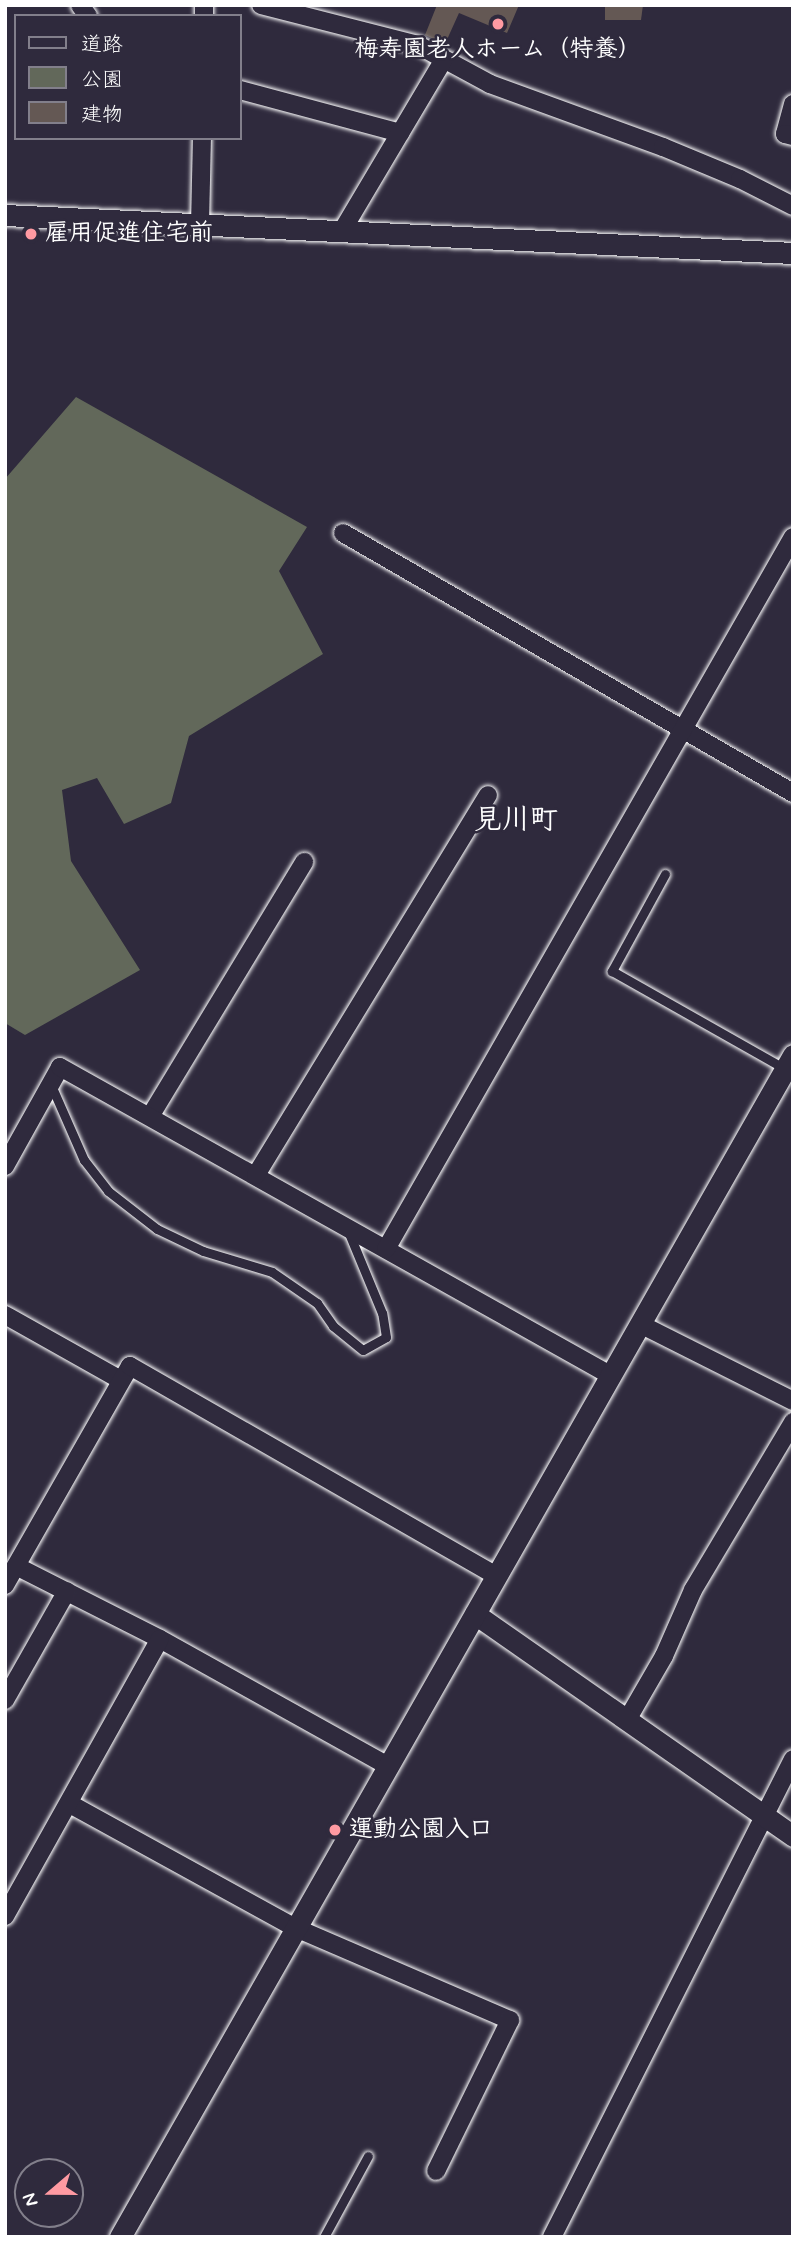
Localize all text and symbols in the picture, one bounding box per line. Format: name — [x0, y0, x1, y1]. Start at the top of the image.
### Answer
legend — [14, 14, 242, 140]
marker: 梅寿園老人ホーム（特養） — [490, 16, 506, 32]
text: 道路 — [81, 31, 123, 59]
place label: 梅寿園老人ホーム（特養） — [354, 36, 642, 64]
text: 公園 — [81, 66, 123, 94]
text: 建物 — [81, 101, 123, 129]
place label: 雇用促進住宅前 — [45, 220, 213, 248]
marker: 雇用促進住宅前 — [23, 226, 39, 242]
district label: 見川町 — [474, 804, 558, 838]
place label: 運動公園入口 — [349, 1816, 493, 1844]
marker: 運動公園入口 — [327, 1822, 343, 1838]
north arrow — [14, 2158, 84, 2228]
text: N — [17, 2189, 45, 2210]

